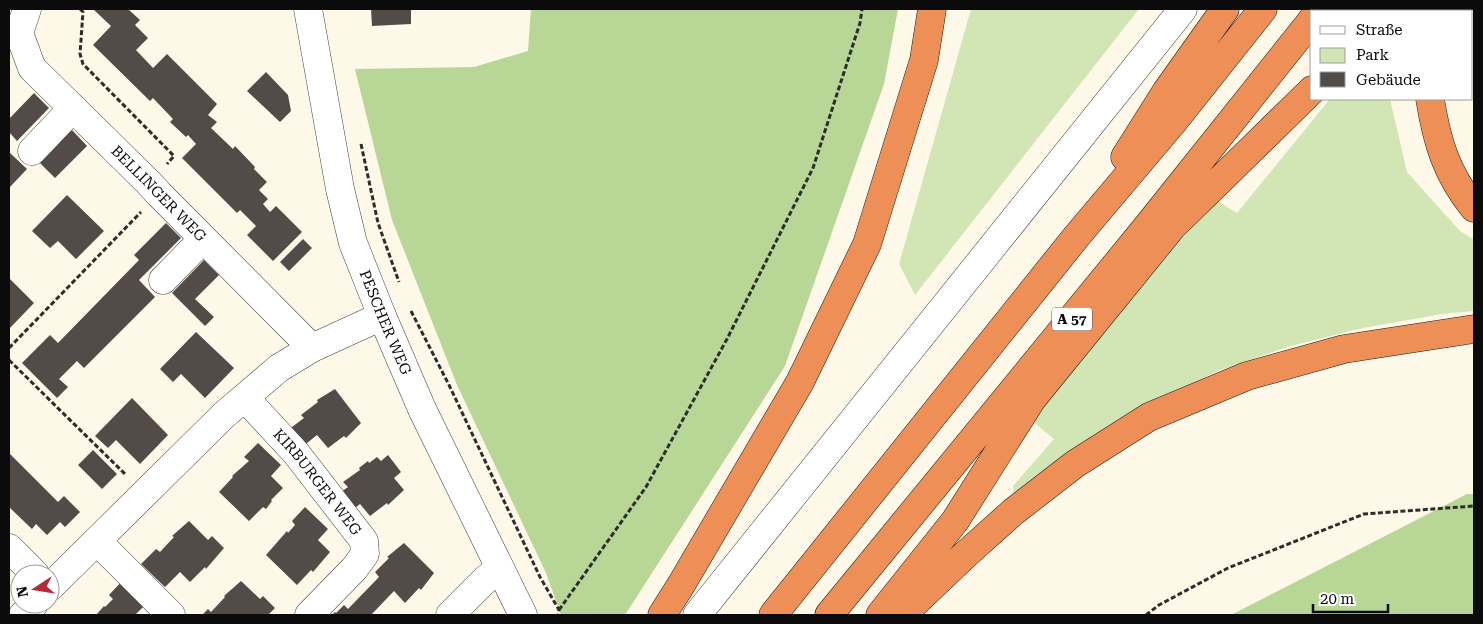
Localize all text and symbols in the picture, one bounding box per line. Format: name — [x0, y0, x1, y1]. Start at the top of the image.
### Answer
legend — [1310, 10, 1473, 100]
text: Straße — [1356, 21, 1403, 39]
text: Park — [1356, 46, 1390, 64]
text: Gebäude — [1356, 71, 1421, 89]
street label: BELLINGER WEG — [107, 142, 210, 246]
street label: PESCHER WEG — [356, 267, 415, 378]
road number: A 57 — [1052, 308, 1092, 330]
street label: KIRBURGER WEG — [269, 425, 365, 539]
north arrow — [10, 564, 60, 614]
scale bar — [1313, 582, 1388, 614]
text: N — [13, 585, 31, 599]
text: 20 m — [1320, 590, 1355, 608]

